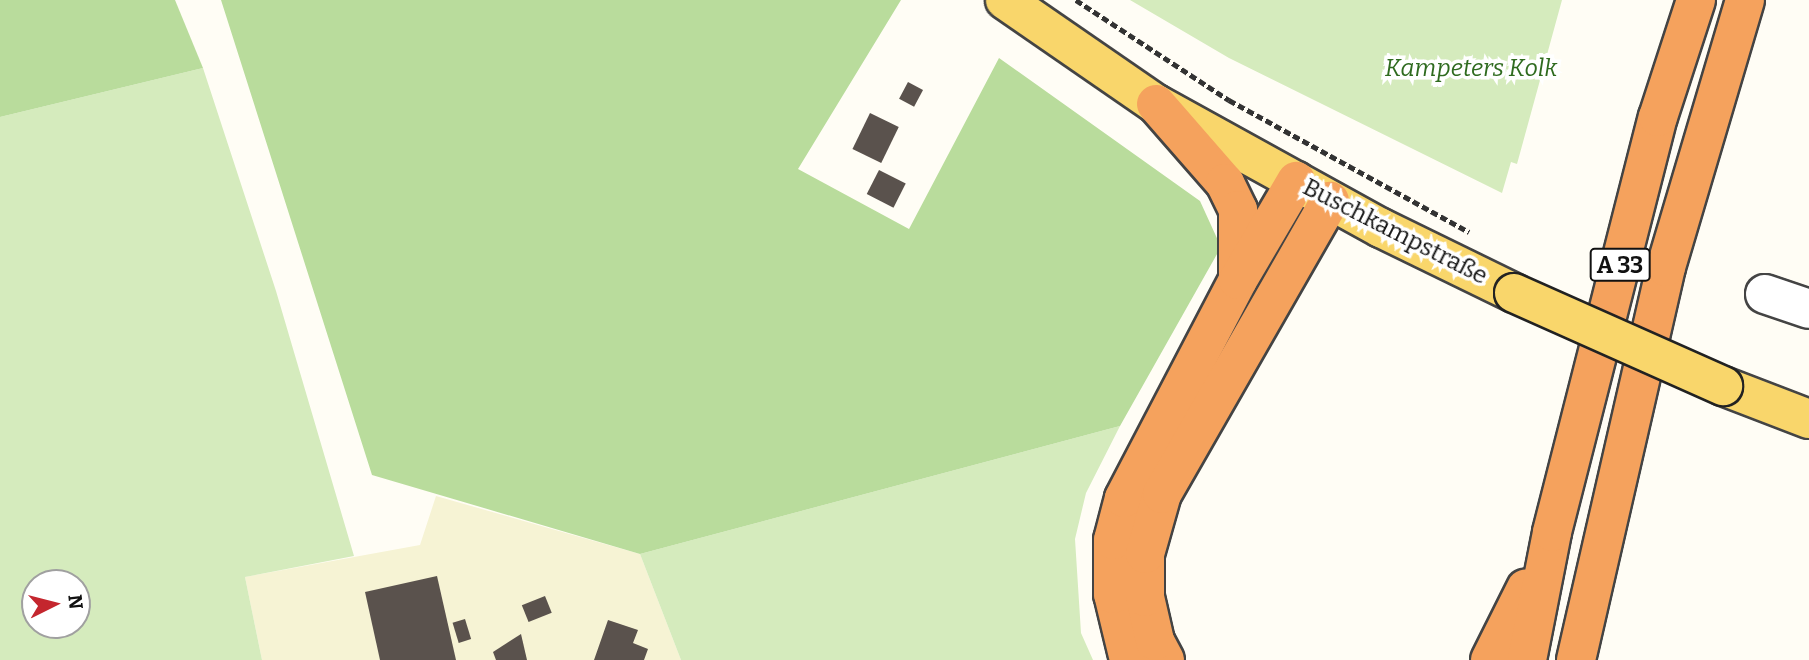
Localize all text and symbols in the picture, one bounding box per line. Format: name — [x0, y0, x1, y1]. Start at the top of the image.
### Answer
park label: Kampeters Kolk — [1385, 55, 1557, 83]
street label: Buschkampstraße — [1298, 173, 1492, 291]
road number: A 33 — [1588, 246, 1652, 284]
north arrow — [21, 569, 91, 639]
text: N — [63, 593, 88, 610]

